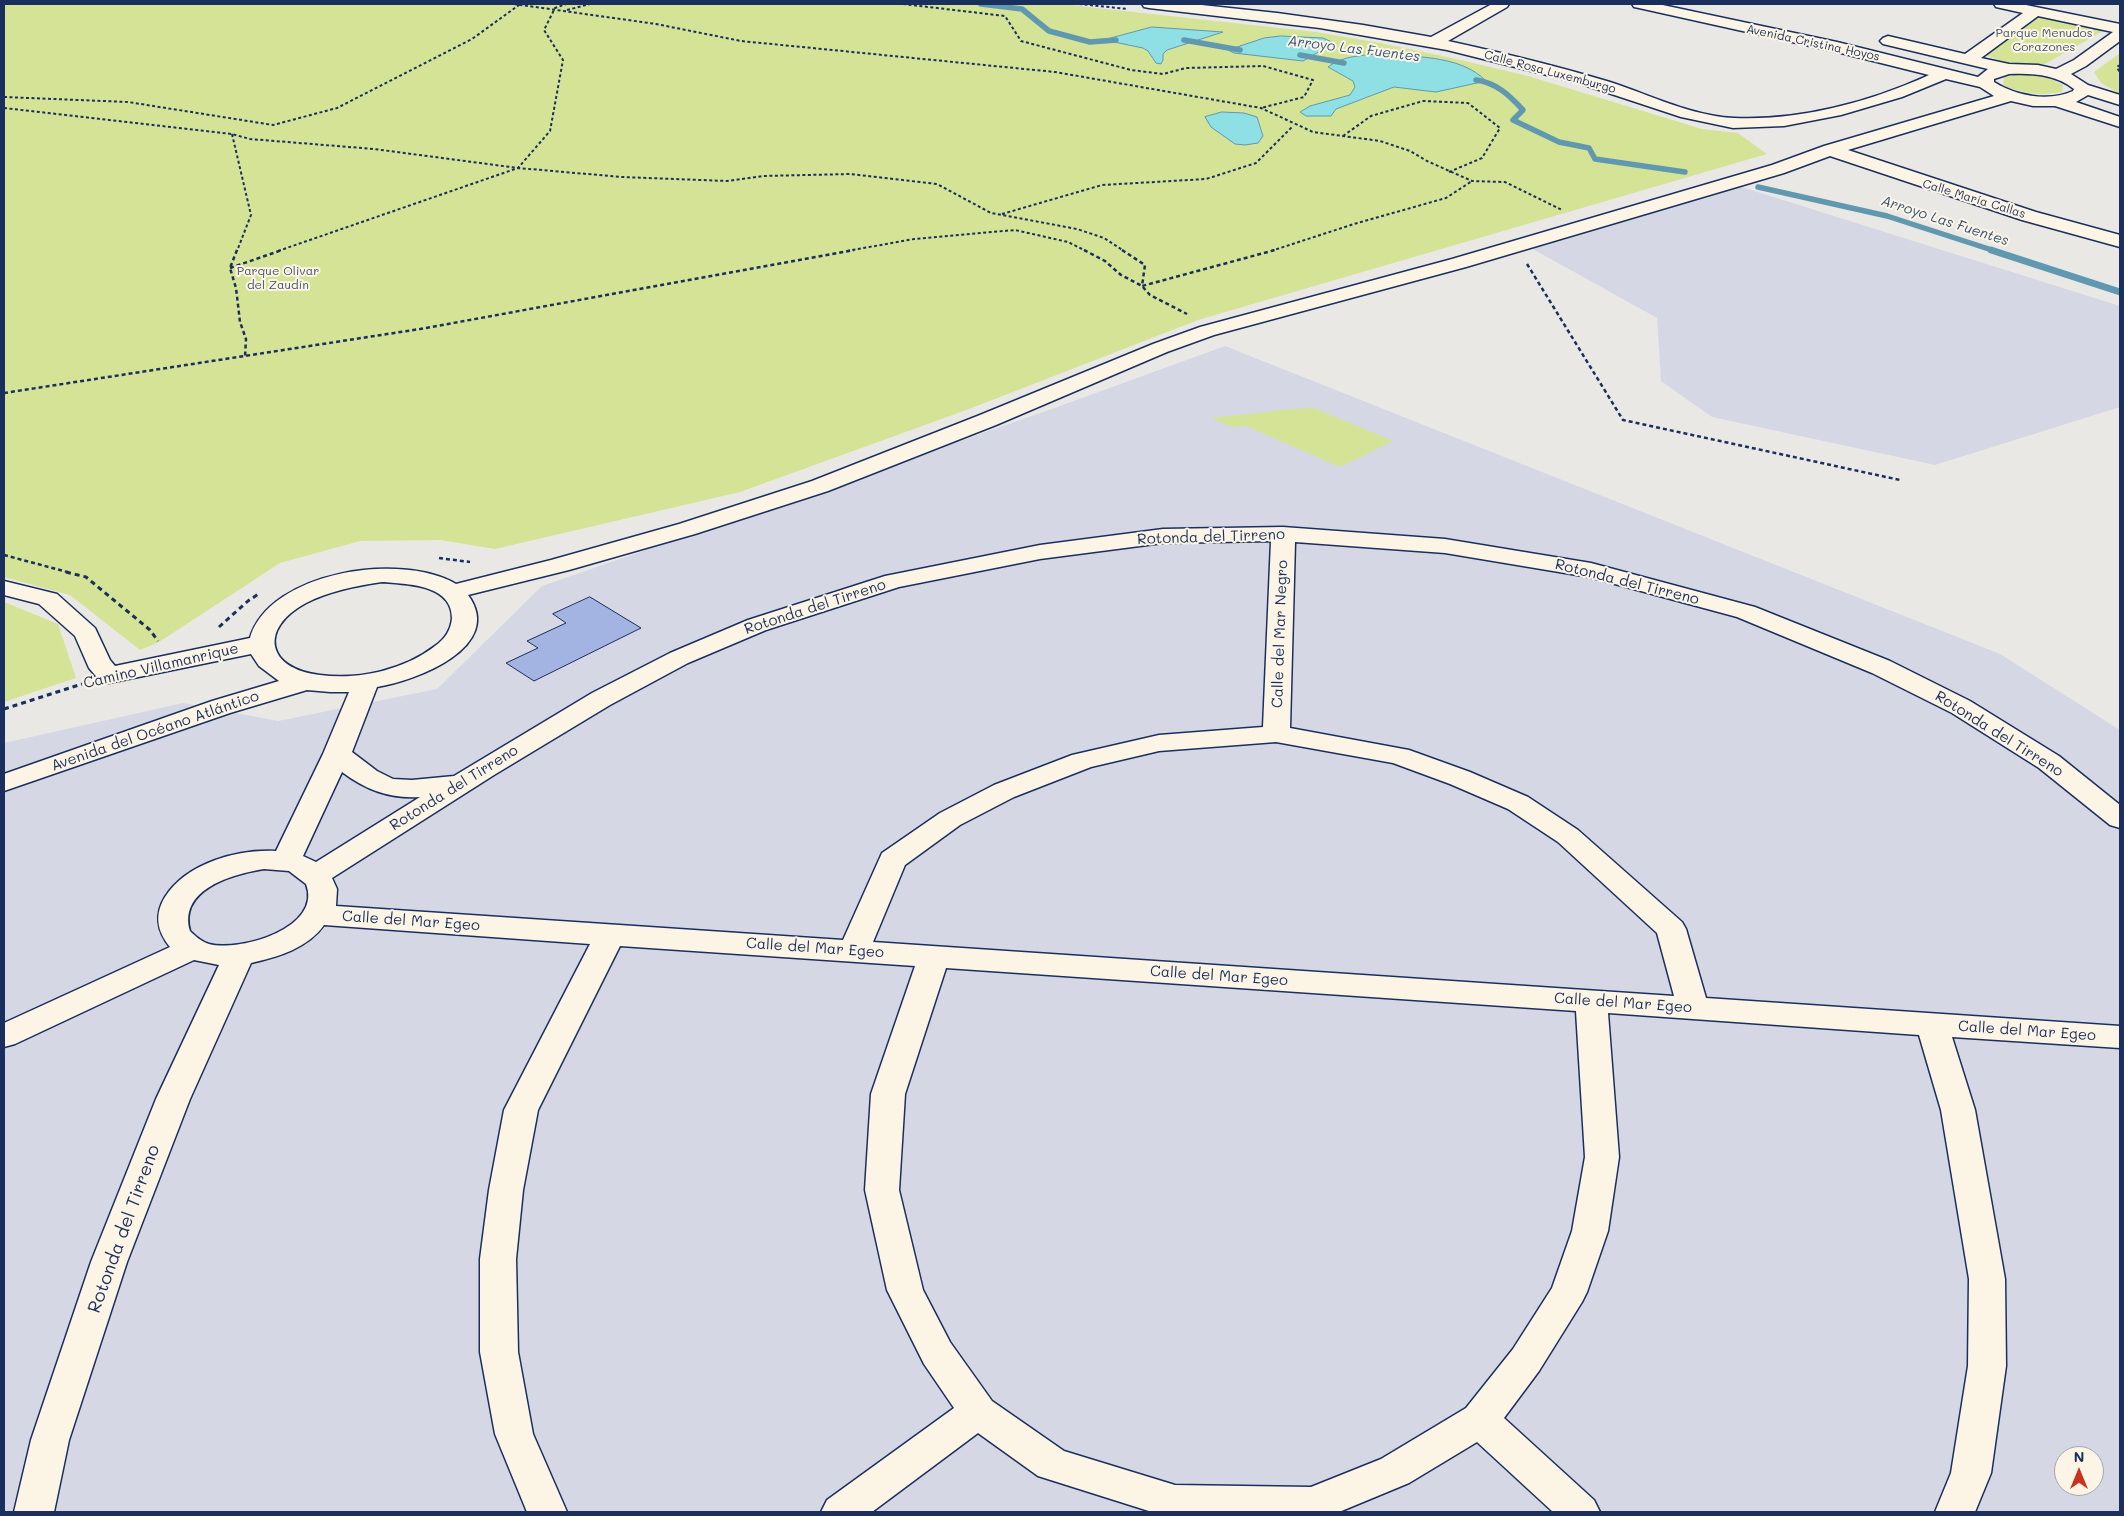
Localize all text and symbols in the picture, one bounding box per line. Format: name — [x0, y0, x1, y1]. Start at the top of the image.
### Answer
street label: Avenida Cristina Hoyos — [1745, 22, 1881, 64]
park label: Parque Menudos Corazones — [1995, 26, 2093, 54]
water label: Arroyo Las Fuentes — [1287, 33, 1421, 65]
street label: Calle Rosa Luxemburgo — [1483, 48, 1617, 96]
street label: Calle María Callas — [1921, 176, 2027, 222]
water label: Arroyo Las Fuentes — [1879, 192, 2011, 250]
park label: Parque Olivar del Zaudín — [237, 264, 319, 292]
street label: Rotonda del Tirreno — [1137, 525, 1285, 549]
street label: Rotonda del Tirreno — [1553, 555, 1701, 609]
street label: Calle del Mar Negro — [1268, 560, 1292, 708]
street label: Rotonda del Tirreno — [742, 576, 888, 638]
street label: Camino Villamanrique — [82, 639, 240, 693]
street label: Avenida del Océano Atlántico — [49, 687, 261, 775]
street label: Rotonda del Tirreno — [1932, 687, 2066, 781]
street label: Rotonda del Tirreno — [387, 741, 521, 835]
street label: Calle del Mar Egeo — [341, 907, 481, 935]
street label: Calle del Mar Egeo — [745, 934, 885, 962]
street label: Calle del Mar Egeo — [1149, 962, 1289, 990]
street label: Calle del Mar Egeo — [1553, 989, 1693, 1017]
street label: Calle del Mar Egeo — [1957, 1017, 2097, 1045]
street label: Rotonda del Tirreno — [84, 1142, 164, 1316]
north arrow — [2054, 1446, 2104, 1496]
text: N — [2074, 1447, 2084, 1466]

